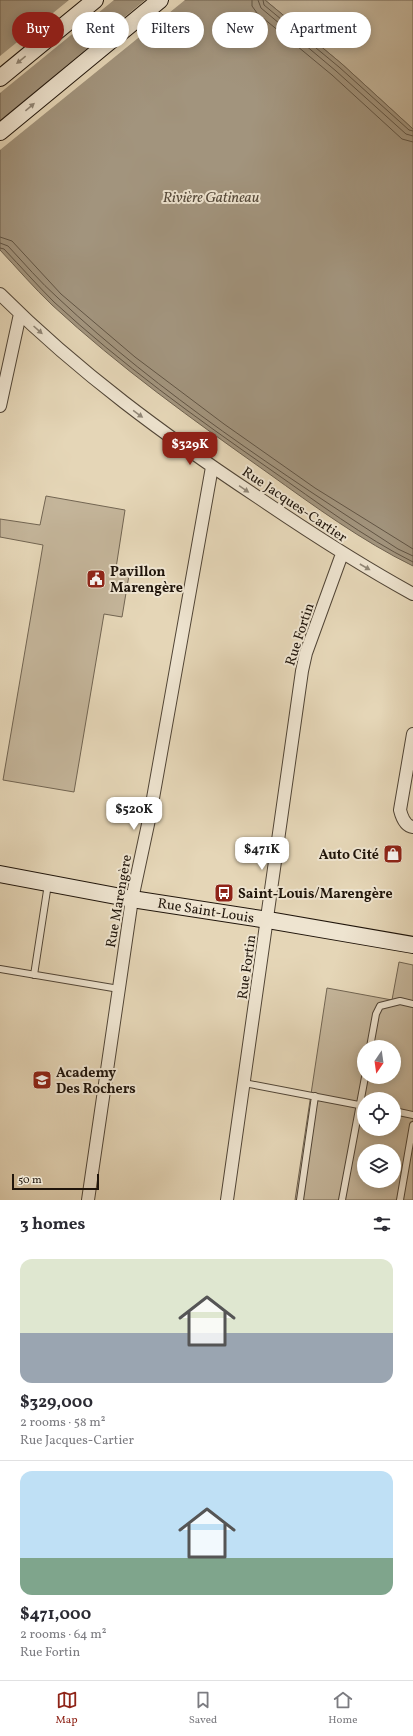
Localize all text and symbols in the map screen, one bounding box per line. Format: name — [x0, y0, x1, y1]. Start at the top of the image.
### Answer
chip: Buy — [12, 12, 64, 48]
chip: Rent — [72, 12, 129, 48]
chip: Filters — [137, 12, 204, 48]
chip: New — [212, 12, 268, 48]
chip: Apartment — [276, 12, 371, 48]
one-way arrow — [16, 56, 27, 65]
one-way arrow — [25, 103, 35, 112]
water label: Rivière Gatineau — [163, 188, 260, 209]
one-way arrow — [33, 326, 43, 335]
one-way arrow — [133, 410, 143, 418]
pin: $329K — [162, 432, 218, 466]
text: $329K — [171, 436, 209, 454]
street label: Rue Jacques-Cartier — [238, 463, 350, 547]
one-way arrow — [239, 485, 249, 493]
place label: Pavillon Marengère — [110, 563, 183, 598]
one-way arrow — [359, 564, 371, 571]
public building icon: Pavillon Marengère — [85, 568, 107, 590]
street label: Rue Fortin — [281, 601, 319, 668]
pin: $520K — [106, 797, 162, 831]
text: $520K — [115, 801, 153, 819]
pin: $471K — [234, 837, 290, 871]
text: $471K — [244, 841, 280, 859]
shop icon: Auto Cité — [382, 843, 404, 865]
place label: Auto Cité — [319, 846, 379, 865]
street label: Rue Marengère — [102, 853, 137, 949]
bus stop icon: Saint-Louis/Marengère — [213, 882, 235, 904]
place label: Saint-Louis/Marengère — [238, 885, 393, 904]
street label: Rue Saint-Louis — [156, 894, 255, 929]
street label: Rue Fortin — [234, 934, 261, 1001]
north arrow — [357, 1040, 401, 1084]
map controls — [357, 1040, 401, 1188]
place label: Academy Des Rochers — [56, 1064, 136, 1099]
school or university icon: Academy Des Rochers — [31, 1069, 53, 1091]
button: locate — [357, 1092, 401, 1136]
button: layers — [357, 1144, 401, 1188]
scale bar — [12, 1172, 99, 1191]
text: 50 m — [18, 1173, 42, 1188]
text: 3 homes — [20, 1213, 85, 1236]
icon: filters — [371, 1213, 393, 1235]
icon: home — [171, 1285, 243, 1357]
text: $329,000 — [20, 1391, 93, 1414]
text: 2 rooms · 58 m² — [20, 1414, 105, 1432]
text: Rue Jacques-Cartier — [20, 1432, 134, 1450]
icon: home — [171, 1497, 243, 1569]
text: $471,000 — [20, 1603, 91, 1626]
text: 2 rooms · 64 m² — [20, 1626, 107, 1644]
text: Rue Fortin — [20, 1644, 80, 1662]
tab: Map — [56, 1689, 78, 1728]
tab: Saved — [189, 1689, 217, 1728]
tab: Home — [328, 1689, 357, 1728]

